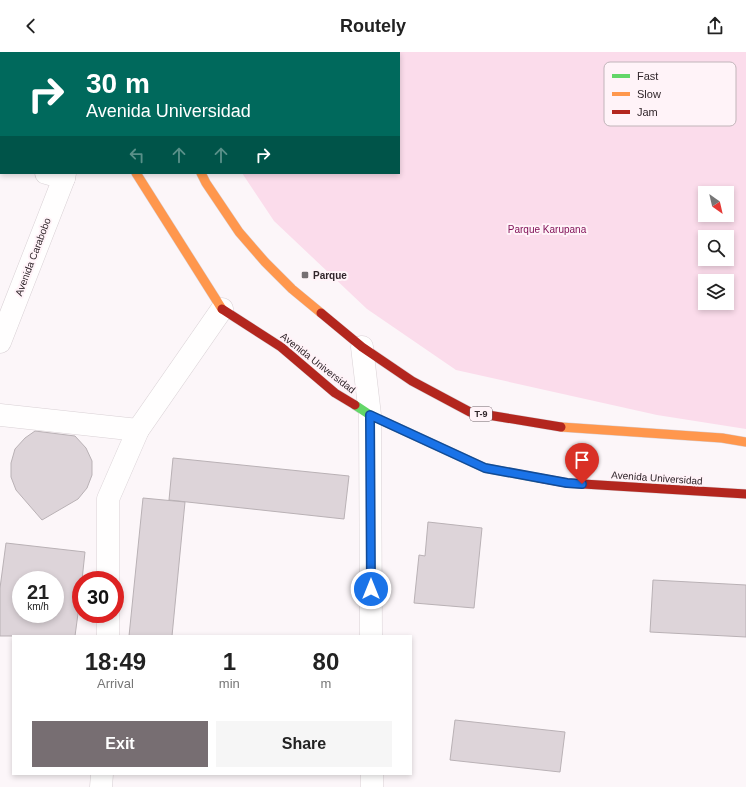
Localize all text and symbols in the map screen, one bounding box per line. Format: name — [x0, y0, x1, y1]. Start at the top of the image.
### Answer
icon: back — [20, 15, 42, 37]
icon: share — [704, 15, 726, 37]
text: Routely — [340, 16, 406, 36]
legend — [604, 62, 736, 126]
icon: right — [20, 68, 72, 120]
text: 30 m — [86, 68, 150, 99]
text: Fast — [637, 70, 658, 82]
text: Slow — [637, 88, 661, 100]
text: Avenida Universidad — [86, 101, 251, 121]
text: Jam — [637, 106, 658, 118]
icon: left — [126, 144, 148, 166]
icon: ahead — [168, 144, 190, 166]
icon: ahead — [210, 144, 232, 166]
icon: right — [252, 144, 274, 166]
north arrow — [698, 186, 734, 222]
map controls — [698, 186, 734, 310]
street label: Avenida Carabobo — [13, 216, 53, 298]
park label: Parque Karupana — [508, 224, 587, 235]
button: search — [698, 230, 734, 266]
marker: Parque — [300, 270, 310, 280]
place label: Parque — [313, 270, 347, 281]
button: layers — [698, 274, 734, 310]
street label: Avenida Universidad — [279, 330, 357, 396]
road number: T-9 — [470, 407, 492, 421]
pin — [565, 443, 599, 484]
icon: arrive — [571, 449, 593, 471]
street label: Avenida Universidad — [611, 469, 703, 487]
position arrow — [350, 568, 392, 610]
speed limit sign: 30 — [72, 571, 124, 623]
text: 21 — [27, 581, 49, 603]
text: km/h — [27, 601, 49, 612]
text: 18:49 — [85, 648, 146, 675]
text: 1 — [223, 648, 236, 675]
text: 80 — [313, 648, 339, 675]
text: Arrival — [97, 676, 134, 691]
text: min — [219, 676, 240, 691]
text: m — [320, 676, 331, 691]
button: Exit — [32, 721, 208, 767]
button: Share — [216, 721, 392, 767]

